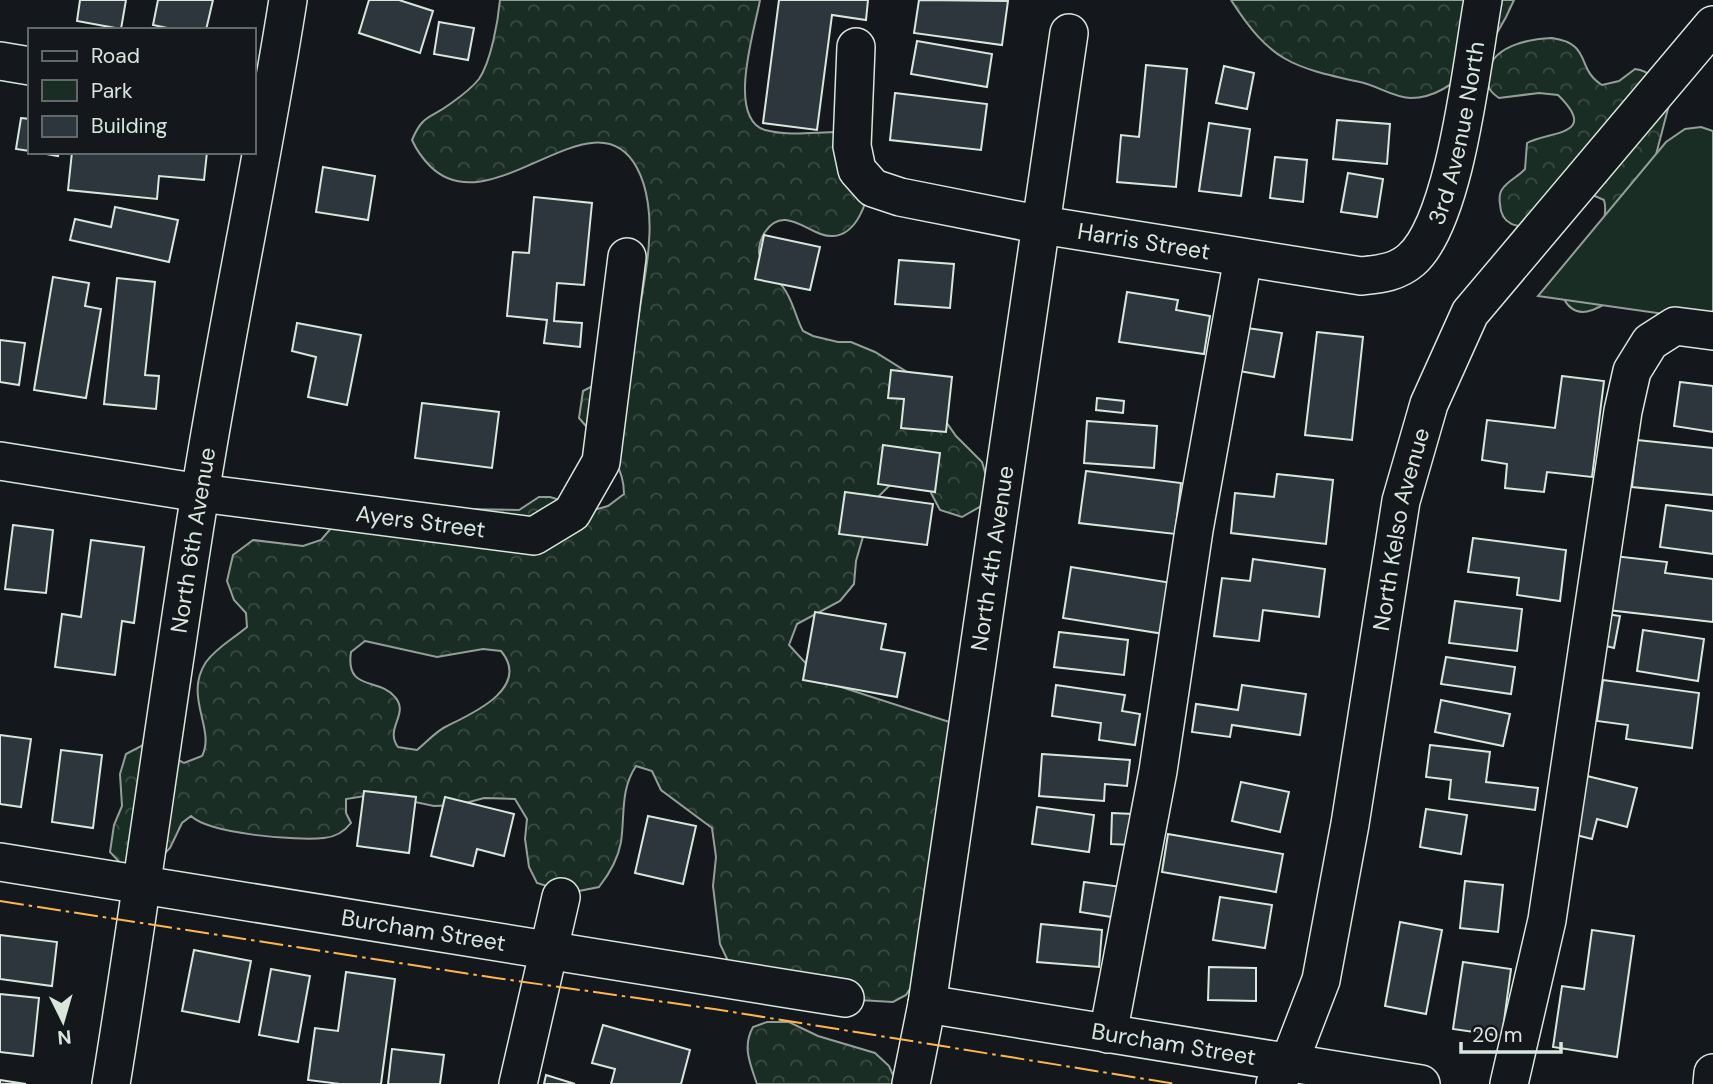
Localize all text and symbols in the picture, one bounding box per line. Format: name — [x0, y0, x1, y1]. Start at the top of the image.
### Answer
legend — [28, 28, 256, 154]
street label: 3rd Avenue North — [1421, 39, 1491, 229]
text: Road — [91, 42, 140, 70]
text: Park — [91, 77, 133, 105]
text: Building — [91, 112, 168, 140]
street label: Harris Street — [1075, 216, 1212, 267]
street label: North Kelso Avenue — [1366, 424, 1436, 633]
street label: North 6th Avenue — [164, 445, 222, 635]
street label: North 4th Avenue — [964, 464, 1021, 653]
street label: Ayers Street — [354, 498, 487, 545]
street label: Burcham Street — [339, 902, 508, 958]
north arrow — [28, 986, 98, 1056]
scale bar — [1461, 1010, 1561, 1054]
street label: Burcham Street — [1089, 1016, 1258, 1072]
text: 20 m — [1472, 1021, 1523, 1049]
text: N — [56, 1024, 72, 1050]

